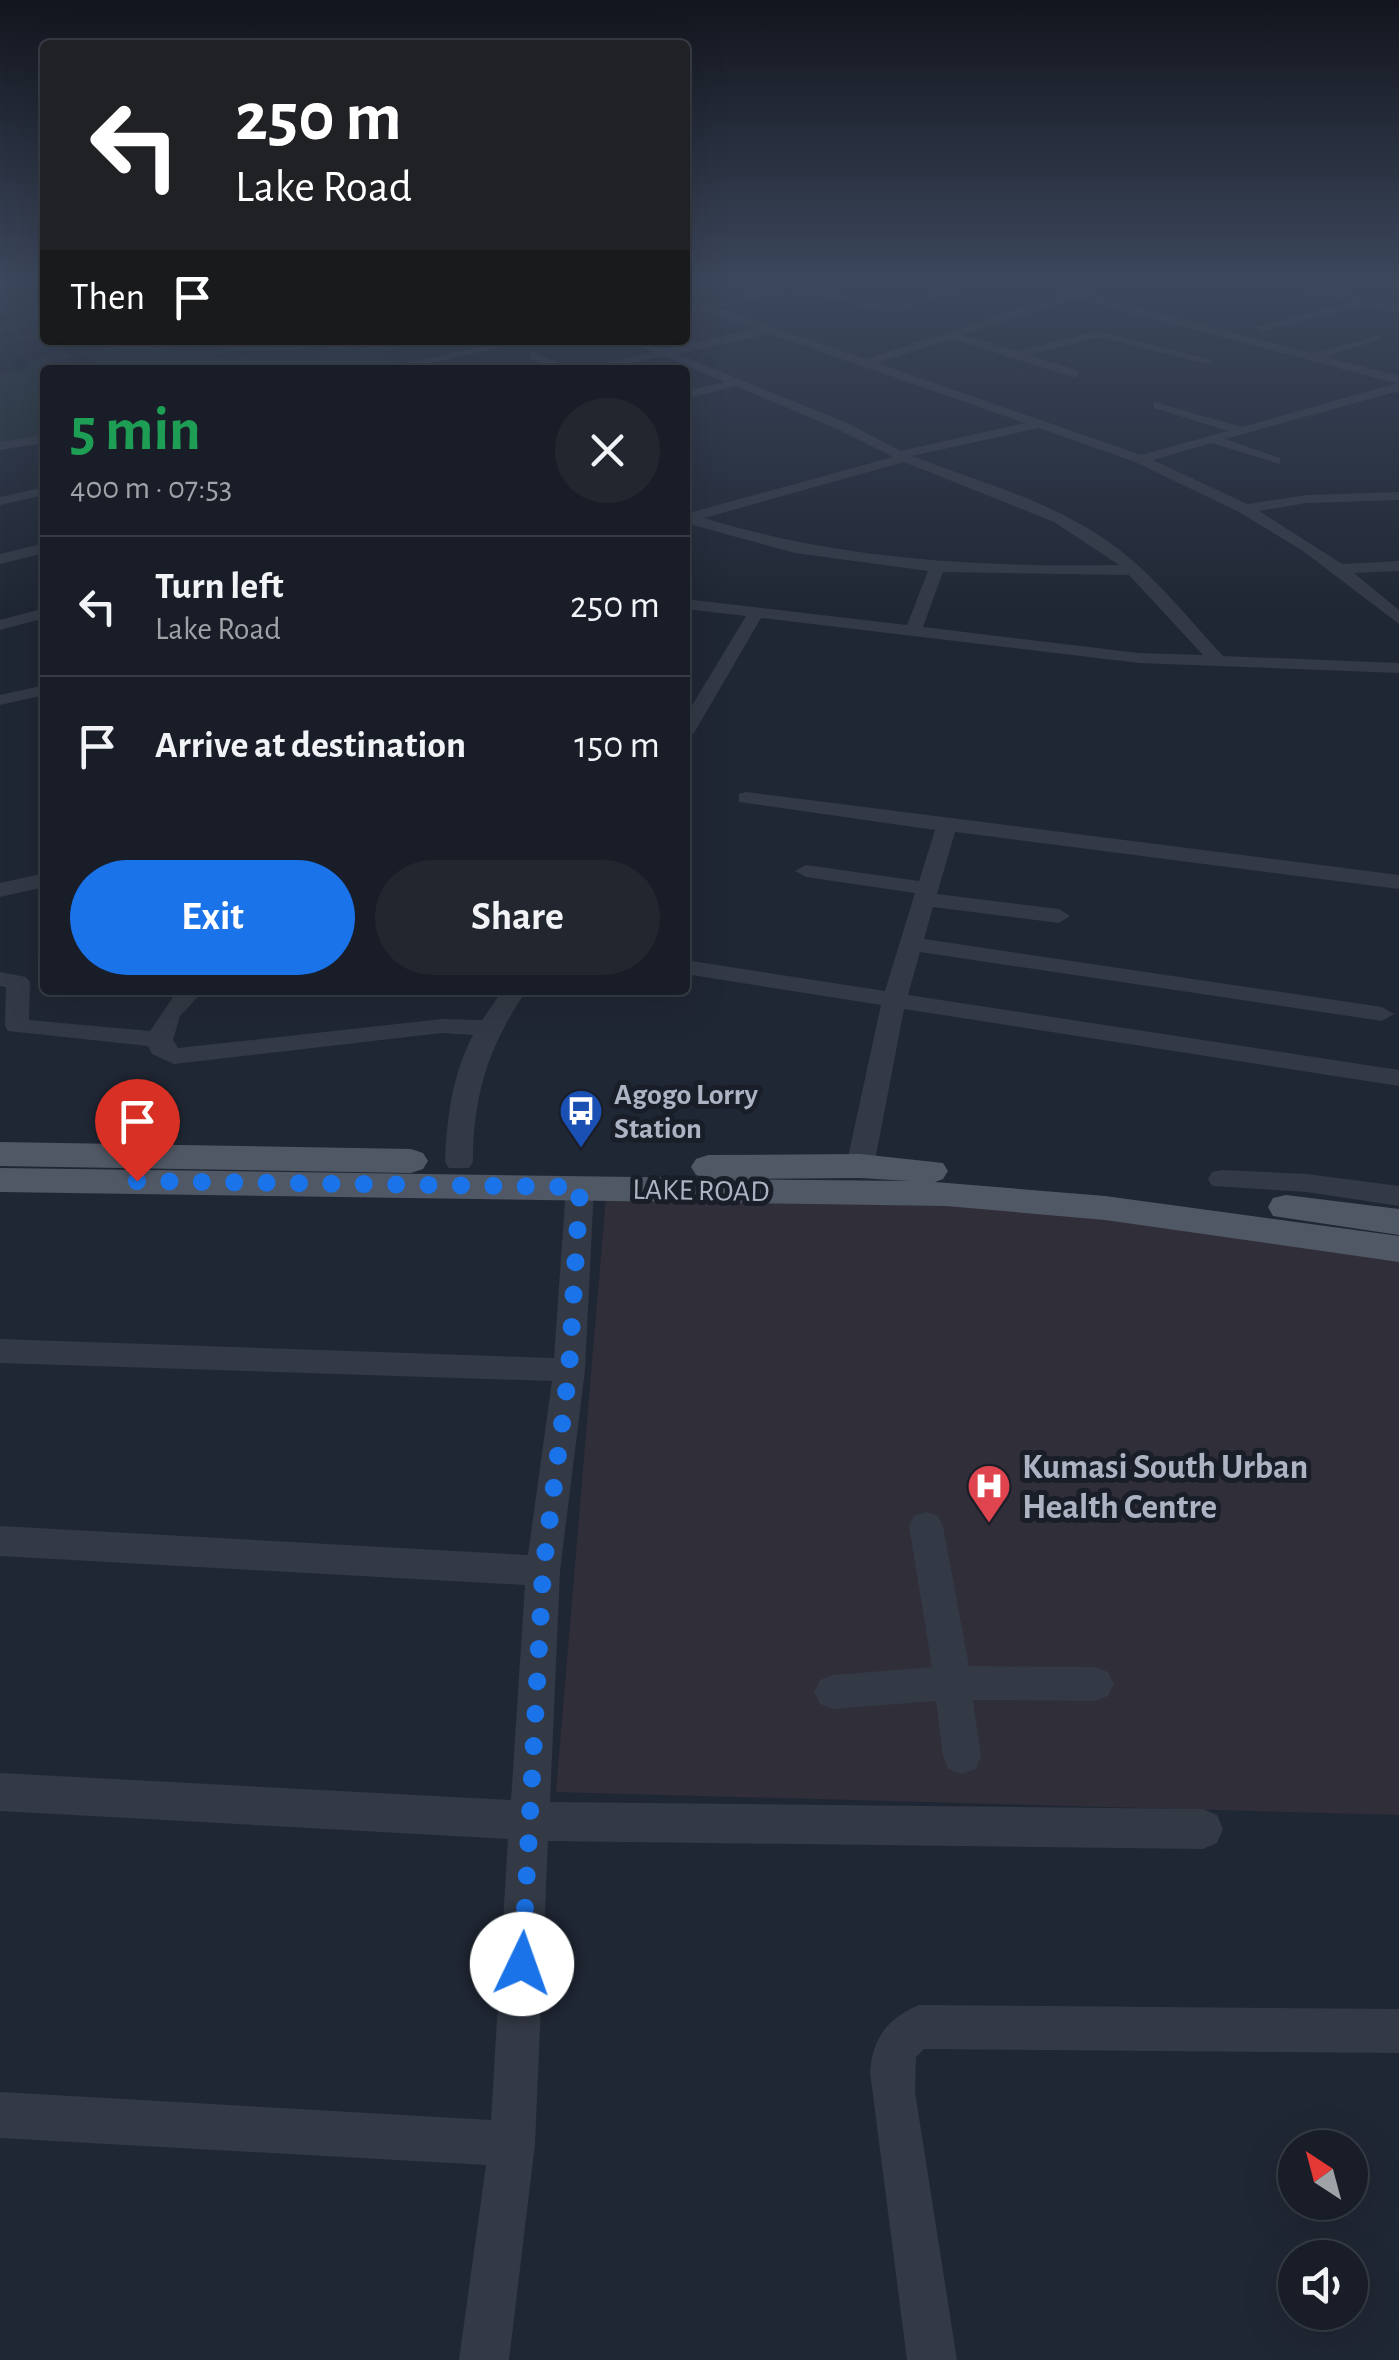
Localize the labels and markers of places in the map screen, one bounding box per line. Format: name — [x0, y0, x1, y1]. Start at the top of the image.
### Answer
pin — [95, 1079, 180, 1182]
place label: Agogo Lorry Station — [614, 1080, 758, 1144]
bus stop icon: Agogo Lorry Station — [558, 1088, 604, 1149]
place label: Kumasi South Urban Health Centre — [1022, 1450, 1308, 1525]
hospital icon: Kumasi South Urban Health Centre — [966, 1463, 1012, 1524]

